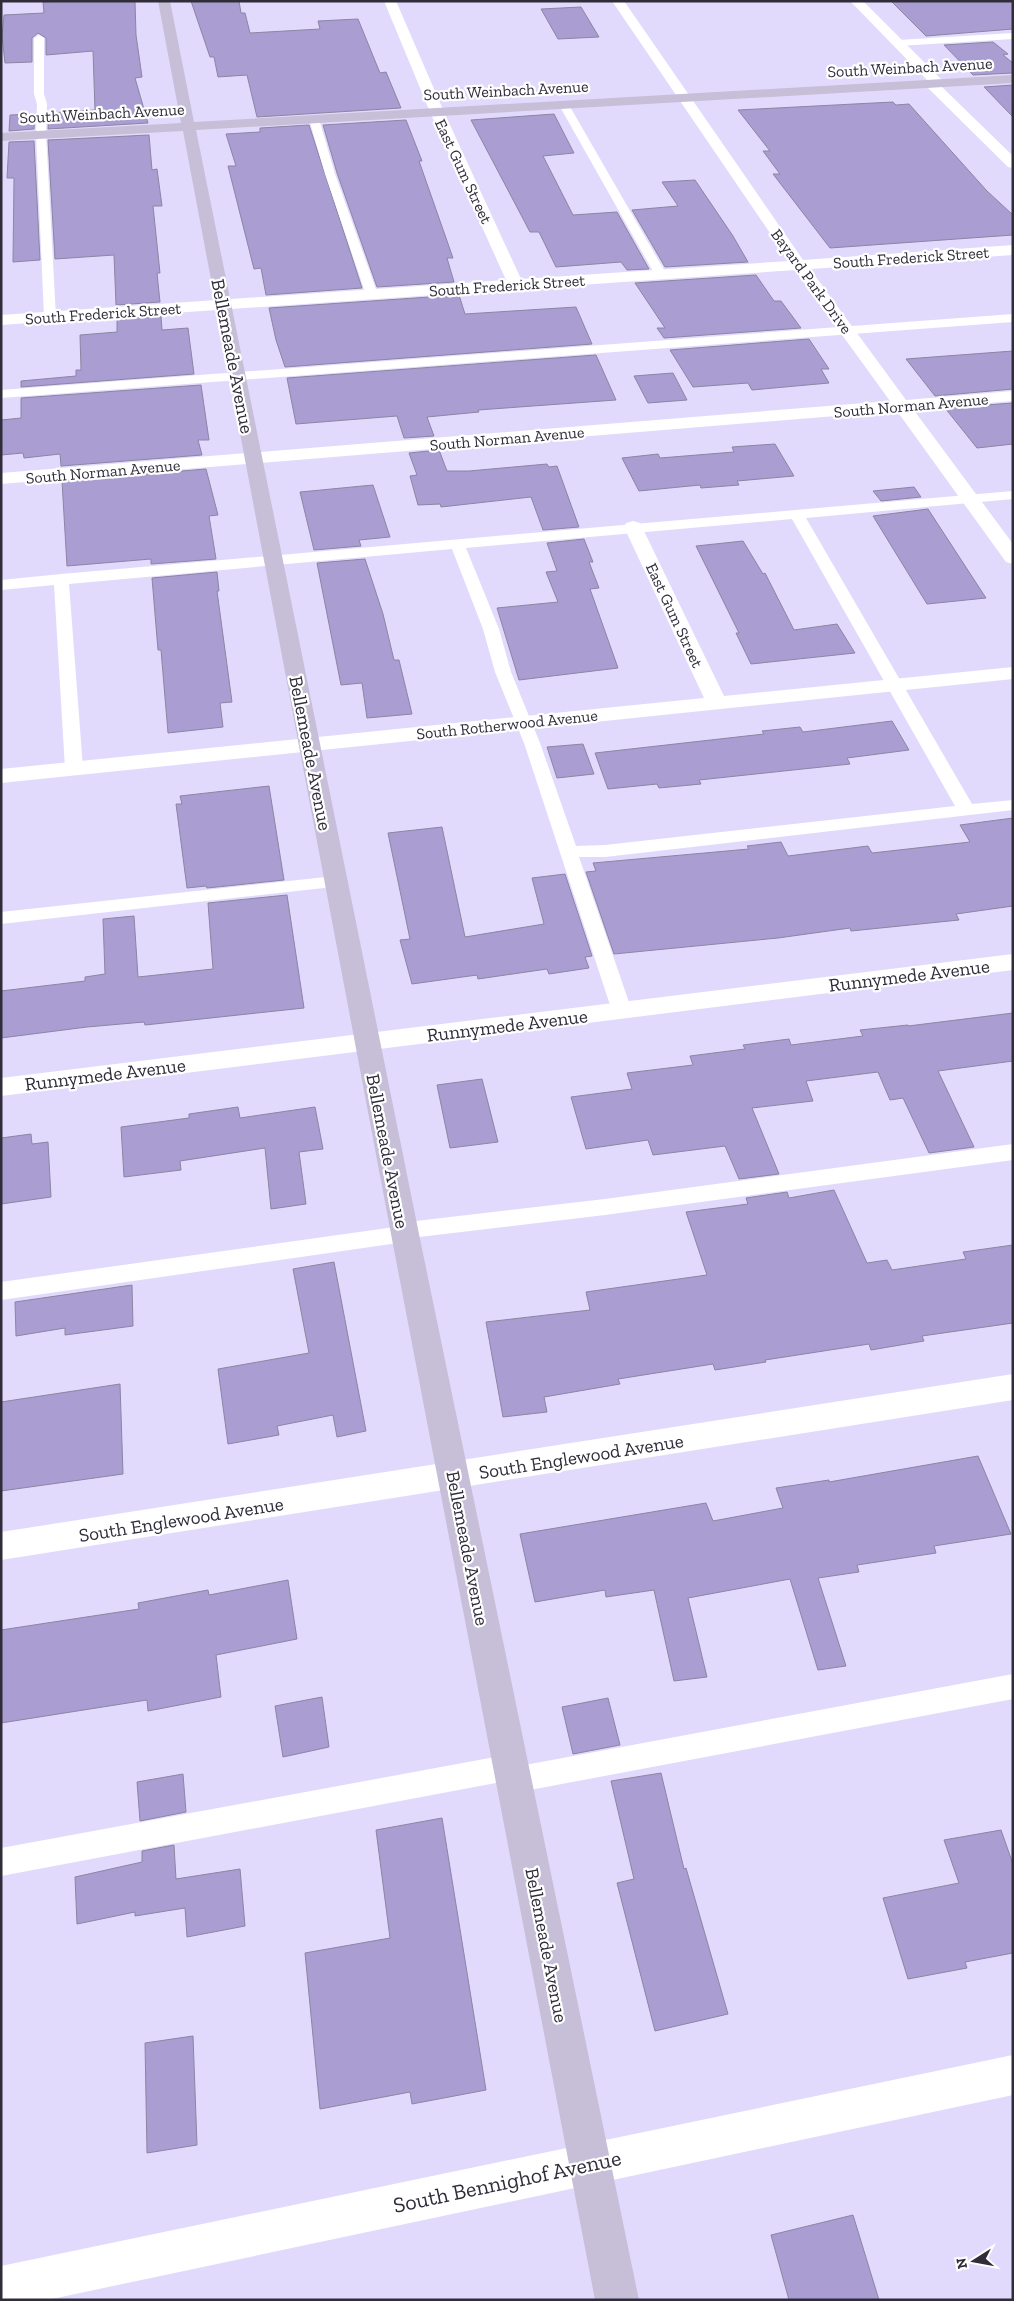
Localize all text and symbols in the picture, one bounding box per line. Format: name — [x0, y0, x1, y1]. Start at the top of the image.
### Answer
street label: South Weinbach Avenue — [827, 54, 993, 81]
street label: South Weinbach Avenue — [423, 77, 589, 104]
street label: South Weinbach Avenue — [19, 100, 185, 127]
street label: East Gum Street — [431, 116, 496, 227]
street label: Bayard Park Drive — [767, 225, 856, 338]
street label: South Frederick Street — [832, 243, 990, 272]
street label: South Frederick Street — [428, 271, 586, 300]
street label: Bellemeade Avenue — [206, 277, 259, 436]
street label: South Frederick Street — [24, 299, 182, 328]
street label: South Norman Avenue — [833, 389, 989, 422]
street label: South Norman Avenue — [429, 422, 585, 455]
street label: South Norman Avenue — [25, 455, 181, 488]
street label: East Gum Street — [642, 560, 707, 671]
street label: Bellemeade Avenue — [284, 674, 337, 833]
street label: South Rotherwood Avenue — [415, 706, 599, 743]
street label: Runnymede Avenue — [827, 954, 991, 997]
street label: Runnymede Avenue — [425, 1004, 589, 1047]
street label: Runnymede Avenue — [23, 1053, 187, 1096]
street label: Bellemeade Avenue — [361, 1072, 414, 1231]
street label: South Englewood Avenue — [477, 1429, 685, 1484]
street label: Bellemeade Avenue — [441, 1469, 494, 1628]
street label: South Englewood Avenue — [77, 1492, 285, 1547]
street label: Bellemeade Avenue — [520, 1866, 573, 2025]
street label: South Bennighof Avenue — [391, 2144, 624, 2219]
north arrow — [949, 2236, 999, 2286]
text: N — [952, 2256, 971, 2270]

